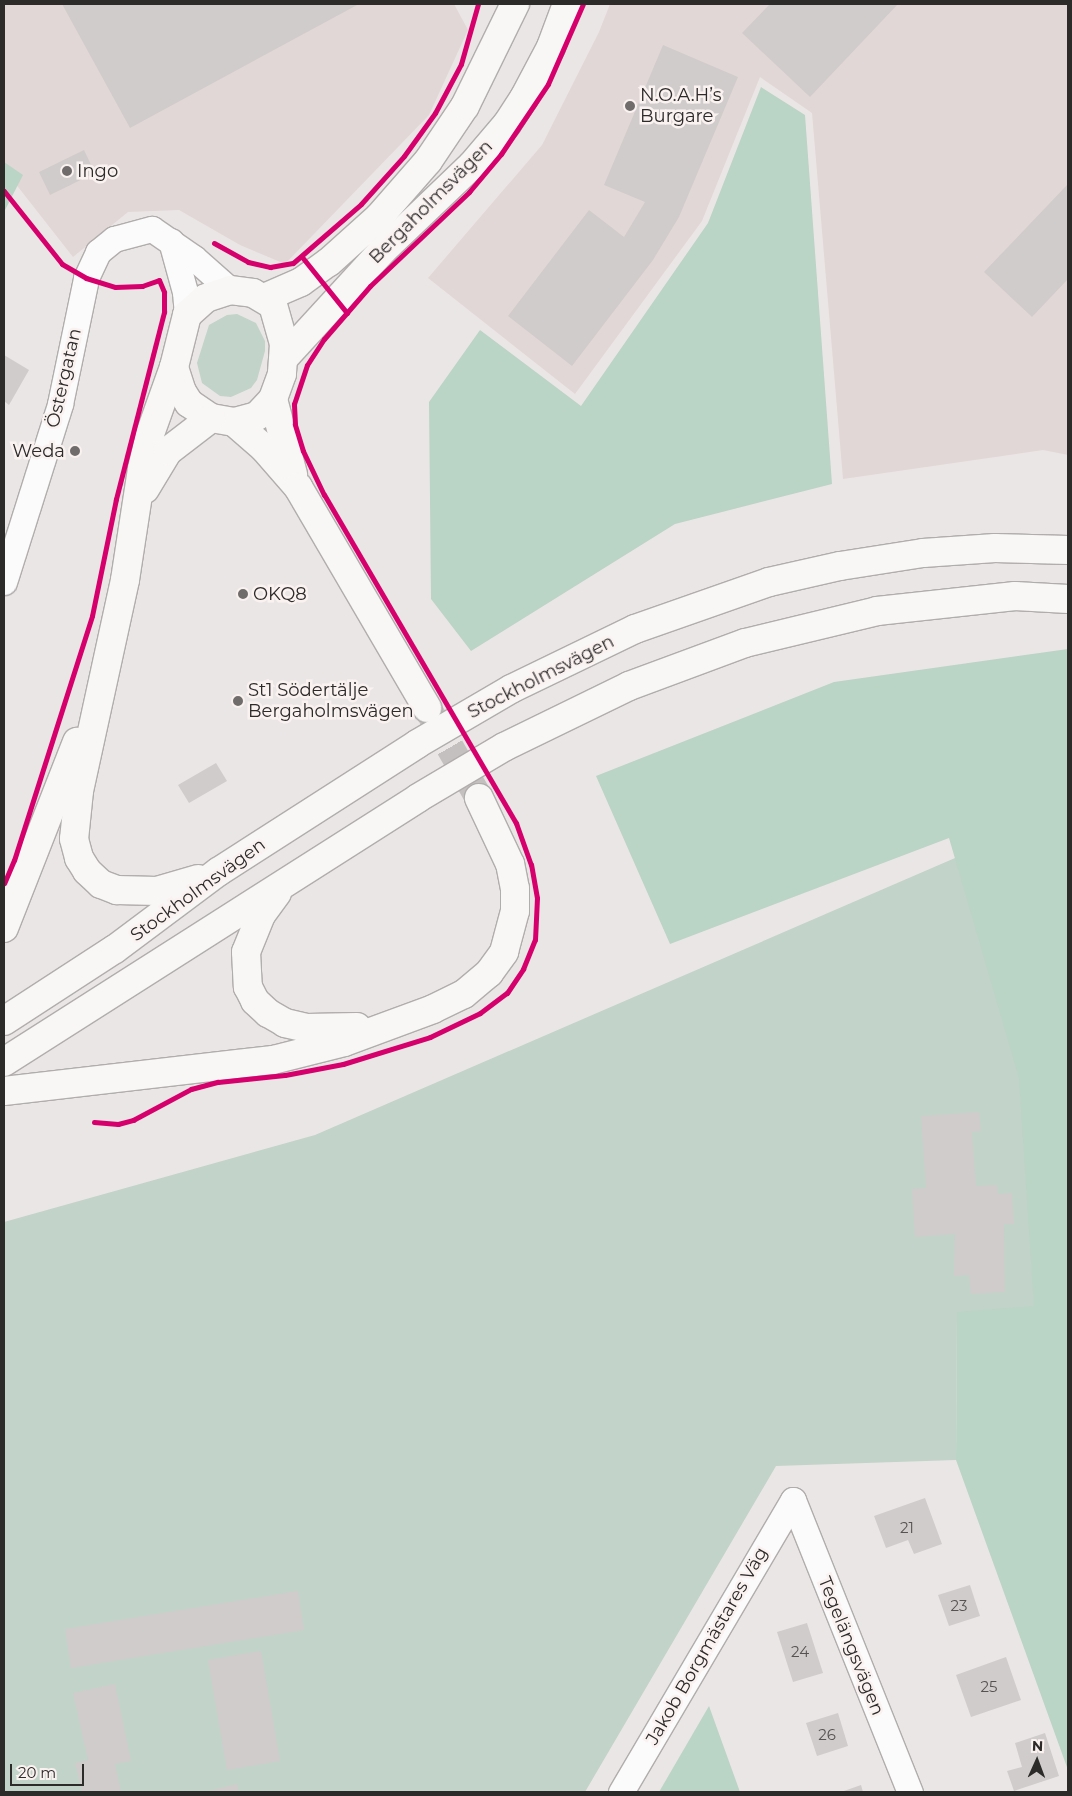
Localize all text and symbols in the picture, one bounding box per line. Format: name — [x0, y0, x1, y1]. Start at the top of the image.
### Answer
place label: N.O.A.H’s Burgare — [640, 85, 722, 128]
marker: N.O.A.H’s Burgare — [624, 100, 636, 112]
street label: Bergaholmsvägen — [365, 136, 497, 268]
place label: Ingo — [77, 160, 118, 182]
marker: Ingo — [61, 165, 73, 177]
street label: Östergatan — [42, 326, 86, 430]
place label: Weda — [12, 440, 65, 462]
marker: Weda — [69, 445, 81, 457]
place label: OKQ8 — [253, 583, 307, 605]
marker: OKQ8 — [237, 588, 249, 600]
street label: Stockholmsvägen — [464, 631, 618, 723]
place label: St1 Södertälje Bergaholmsvägen — [248, 680, 414, 722]
marker: St1 Södertälje Bergaholmsvägen — [232, 695, 244, 707]
street label: Stockholmsvägen — [126, 834, 270, 946]
house number: 21 — [900, 1519, 914, 1537]
street label: Jakob Borgmästares Väg — [642, 1543, 772, 1749]
street label: Tegelängsvägen — [813, 1574, 889, 1718]
house number: 23 — [951, 1597, 967, 1615]
house number: 24 — [791, 1643, 809, 1661]
house number: 25 — [980, 1678, 998, 1696]
house number: 26 — [818, 1726, 836, 1744]
north arrow — [1012, 1736, 1062, 1786]
text: N — [1032, 1737, 1043, 1755]
scale bar — [12, 1754, 86, 1786]
text: 20 m — [18, 1763, 56, 1782]

